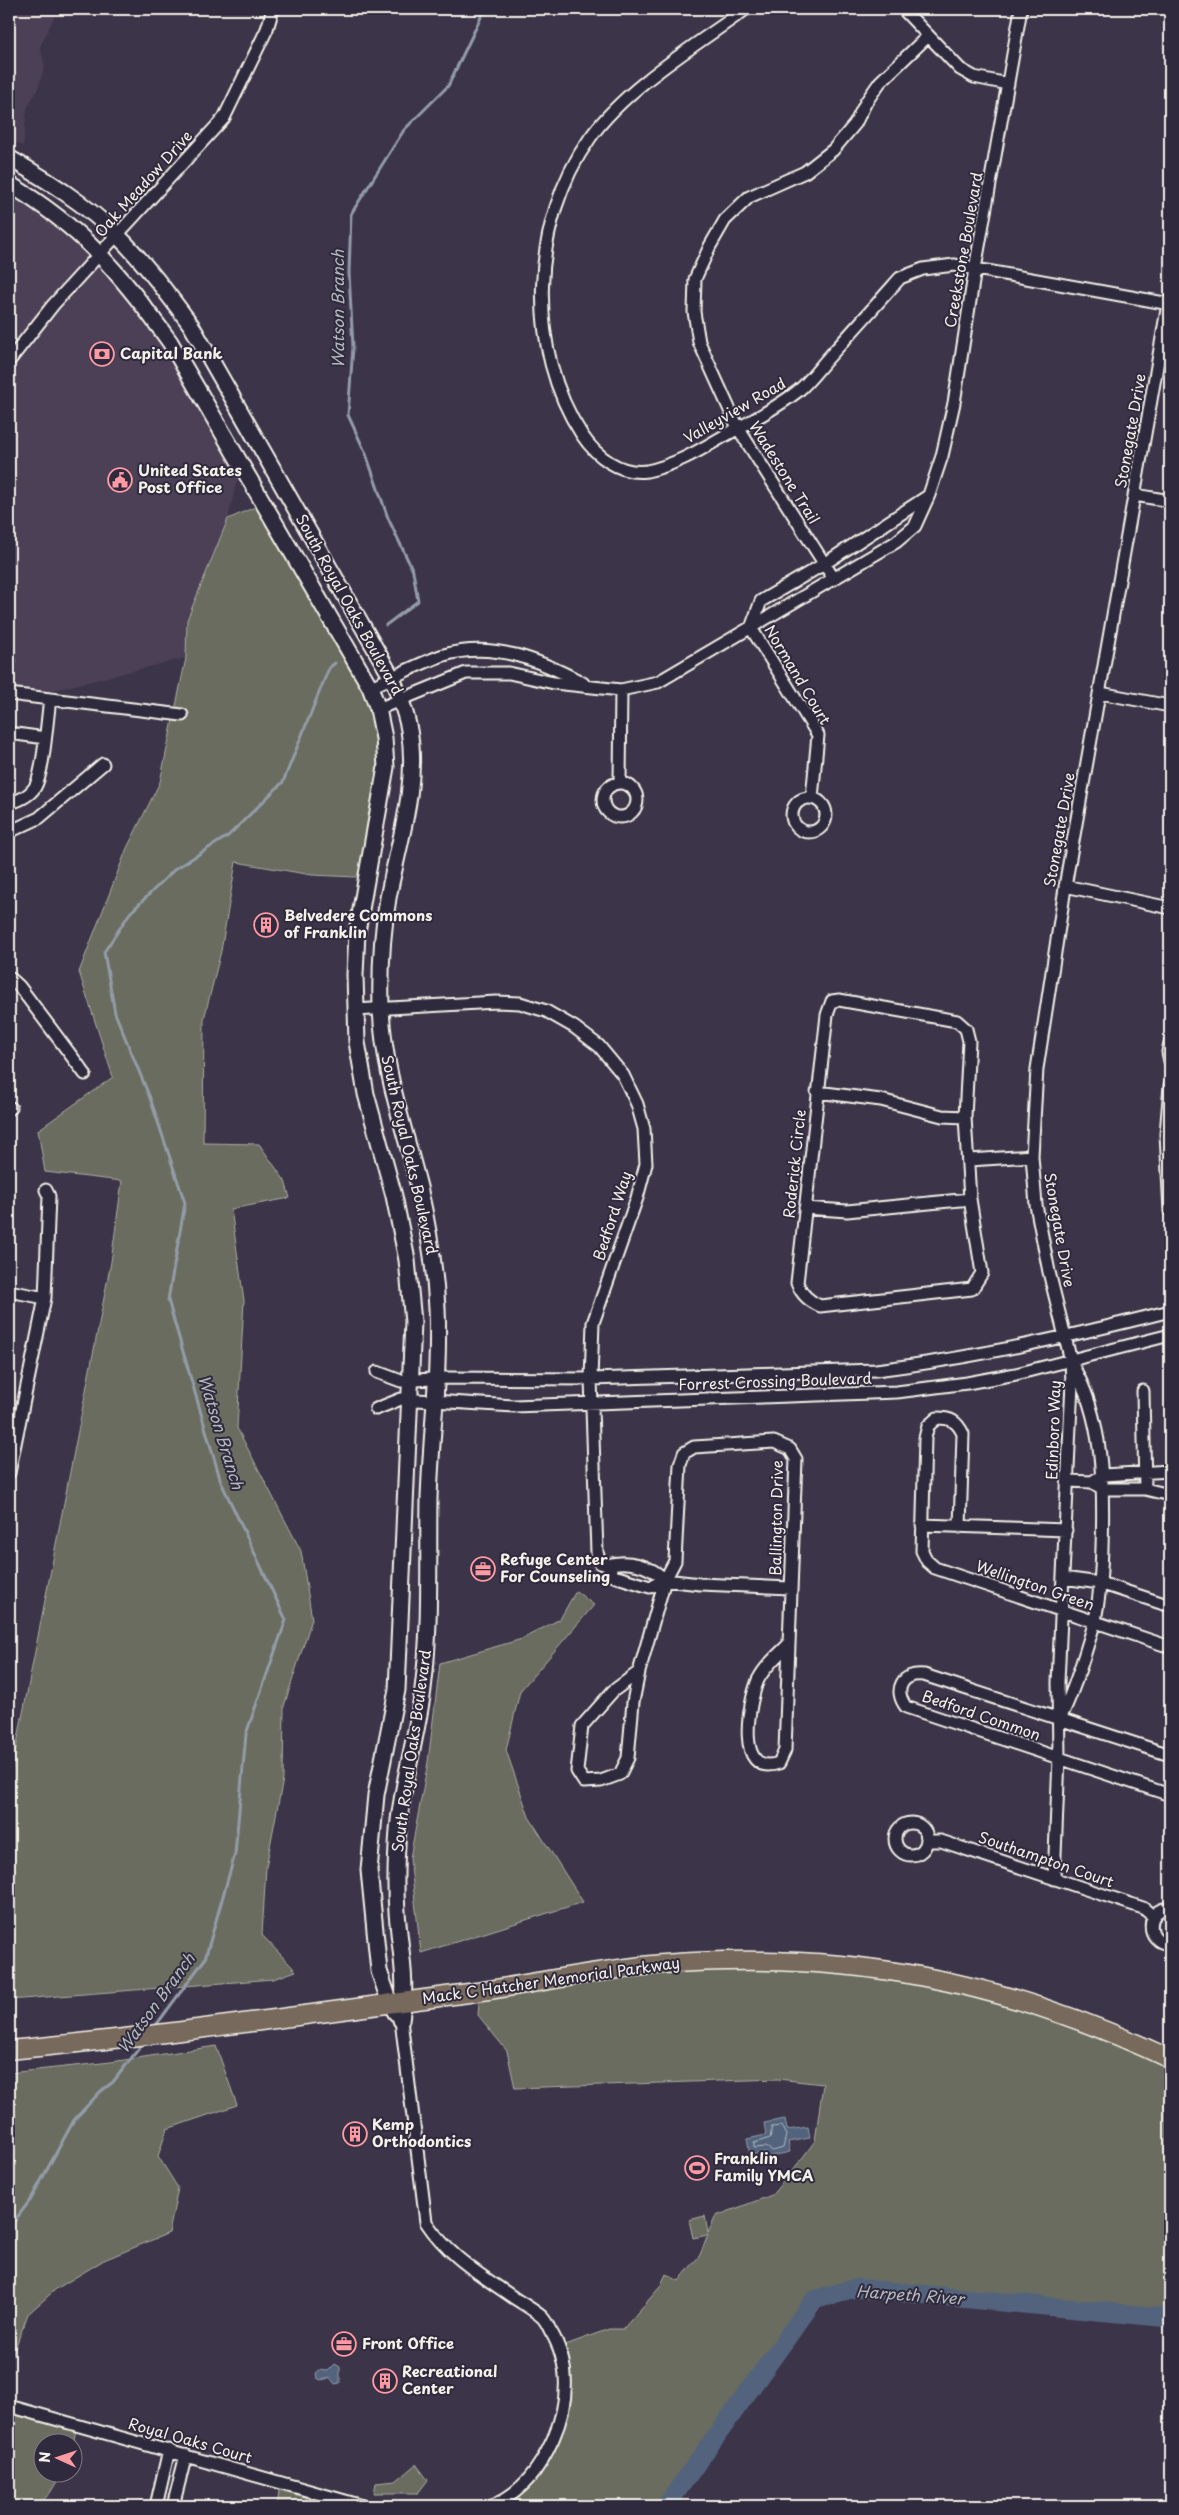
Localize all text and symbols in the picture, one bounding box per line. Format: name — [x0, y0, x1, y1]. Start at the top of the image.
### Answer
street label: Oak Meadow Drive — [89, 124, 197, 241]
street label: Creekstone Boulevard — [938, 170, 988, 329]
water label: Watson Branch — [325, 249, 349, 368]
bank icon: Capital Bank — [89, 341, 115, 367]
place label: Capital Bank — [120, 341, 222, 364]
street label: Valleyview Road — [679, 371, 790, 448]
street label: Stonegate Drive — [1108, 372, 1151, 490]
street label: Wadestone Trail — [744, 416, 826, 528]
place label: United States Post Office — [138, 458, 242, 498]
public building icon: United States Post Office — [107, 467, 133, 493]
street label: South Royal Oaks Boulevard — [291, 509, 410, 699]
street label: Normand Court — [759, 620, 837, 729]
street label: Stonegate Drive — [1037, 771, 1080, 889]
place label: Belvedere Commons of Franklin — [284, 903, 432, 943]
building icon: Belvedere Commons of Franklin — [253, 912, 279, 938]
street label: South Royal Oaks Boulevard — [376, 1053, 445, 1257]
street label: Roderick Circle — [776, 1108, 811, 1219]
street label: Bedford Way — [586, 1168, 637, 1263]
street label: Stonegate Drive — [1039, 1171, 1082, 1289]
street label: Forrest Crossing Boulevard — [678, 1366, 872, 1395]
water label: Watson Branch — [193, 1372, 251, 1492]
street label: Edinboro Way — [1039, 1380, 1066, 1480]
street label: Ballington Drive — [763, 1460, 788, 1576]
place label: Refuge Center For Counseling — [500, 1547, 610, 1587]
street label: Wellington Green — [973, 1554, 1098, 1616]
office icon: Refuge Center For Counseling — [470, 1556, 496, 1582]
street label: South Royal Oaks Boulevard — [385, 1648, 436, 1853]
street label: Bedford Common — [919, 1684, 1044, 1746]
street label: Southampton Court — [976, 1825, 1117, 1893]
water label: Watson Branch — [111, 1947, 200, 2057]
street label: Mack C Hatcher Memorial Parkway — [421, 1950, 681, 2009]
place label: Kemp Orthodontics — [372, 2112, 471, 2152]
building icon: Kemp Orthodontics — [342, 2121, 368, 2147]
place label: Franklin Family YMCA — [714, 2146, 814, 2186]
sports icon: Franklin Family YMCA — [684, 2155, 710, 2181]
water label: Harpeth River — [855, 2278, 967, 2310]
office icon: Front Office — [331, 2331, 357, 2357]
place label: Front Office — [362, 2331, 454, 2354]
place label: Recreational Center — [402, 2359, 497, 2399]
building icon: Recreational Center — [372, 2368, 398, 2394]
street label: Royal Oaks Court — [126, 2411, 255, 2468]
north arrow — [32, 2432, 82, 2482]
text: N — [34, 2451, 55, 2463]

